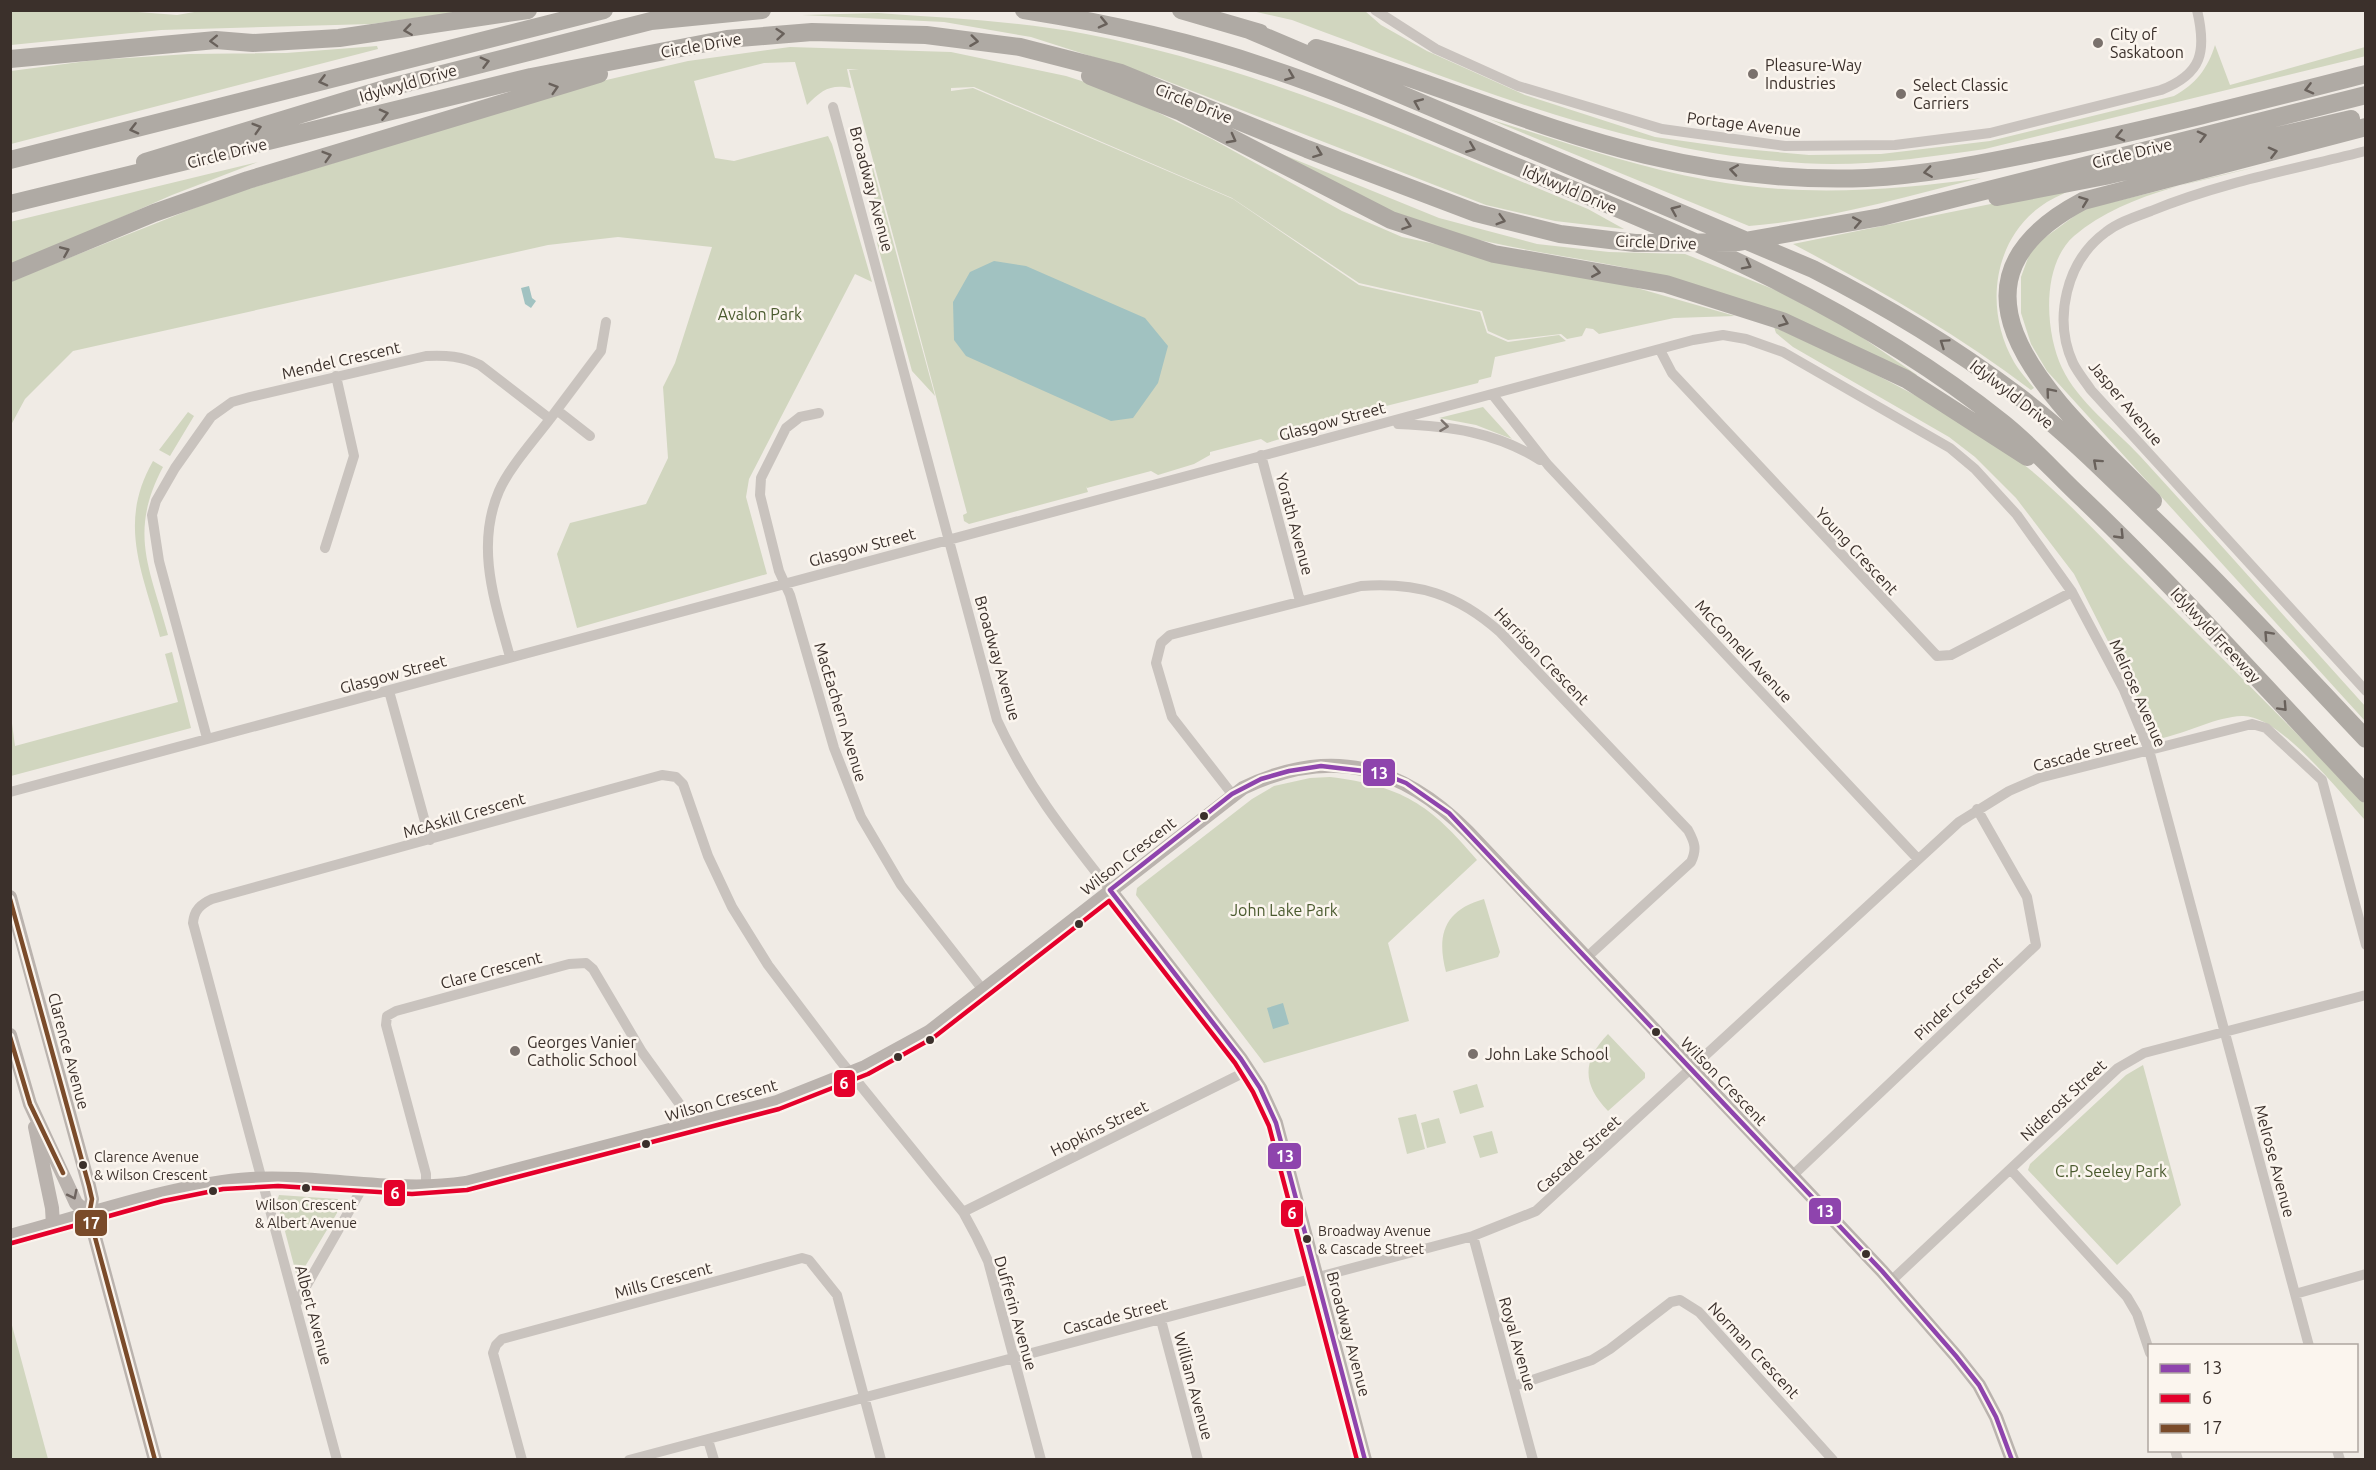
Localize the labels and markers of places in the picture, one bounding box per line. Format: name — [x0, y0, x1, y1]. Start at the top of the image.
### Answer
place label: City of Saskatoon — [2110, 25, 2184, 61]
marker: City of Saskatoon — [2091, 36, 2105, 50]
place label: Pleasure-Way Industries — [1765, 56, 1862, 92]
marker: Pleasure-Way Industries — [1746, 67, 1760, 81]
place label: Select Classic Carriers — [1913, 76, 2009, 112]
marker: Select Classic Carriers — [1894, 87, 1908, 101]
unlabelled marker — [1198, 810, 1210, 822]
unlabelled marker — [1073, 918, 1085, 930]
unlabelled marker — [1650, 1026, 1662, 1038]
place label: Georges Vanier Catholic School — [527, 1033, 637, 1069]
unlabelled marker — [924, 1034, 936, 1046]
marker: Georges Vanier Catholic School — [508, 1044, 522, 1058]
place label: John Lake School — [1485, 1045, 1609, 1063]
marker: John Lake School — [1466, 1047, 1480, 1061]
unlabelled marker — [892, 1051, 904, 1063]
unlabelled marker — [640, 1138, 652, 1150]
place label: Clarence Avenue & Wilson Crescent — [94, 1149, 208, 1183]
marker: Clarence Avenue & Wilson Crescent — [77, 1159, 89, 1171]
marker: Wilson Crescent & Albert Avenue — [300, 1182, 312, 1194]
unlabelled marker — [207, 1185, 219, 1197]
place label: Wilson Crescent & Albert Avenue — [255, 1197, 357, 1231]
place label: Broadway Avenue & Cascade Street — [1318, 1223, 1431, 1257]
marker: Broadway Avenue & Cascade Street — [1301, 1233, 1313, 1245]
unlabelled marker — [1860, 1248, 1872, 1260]

